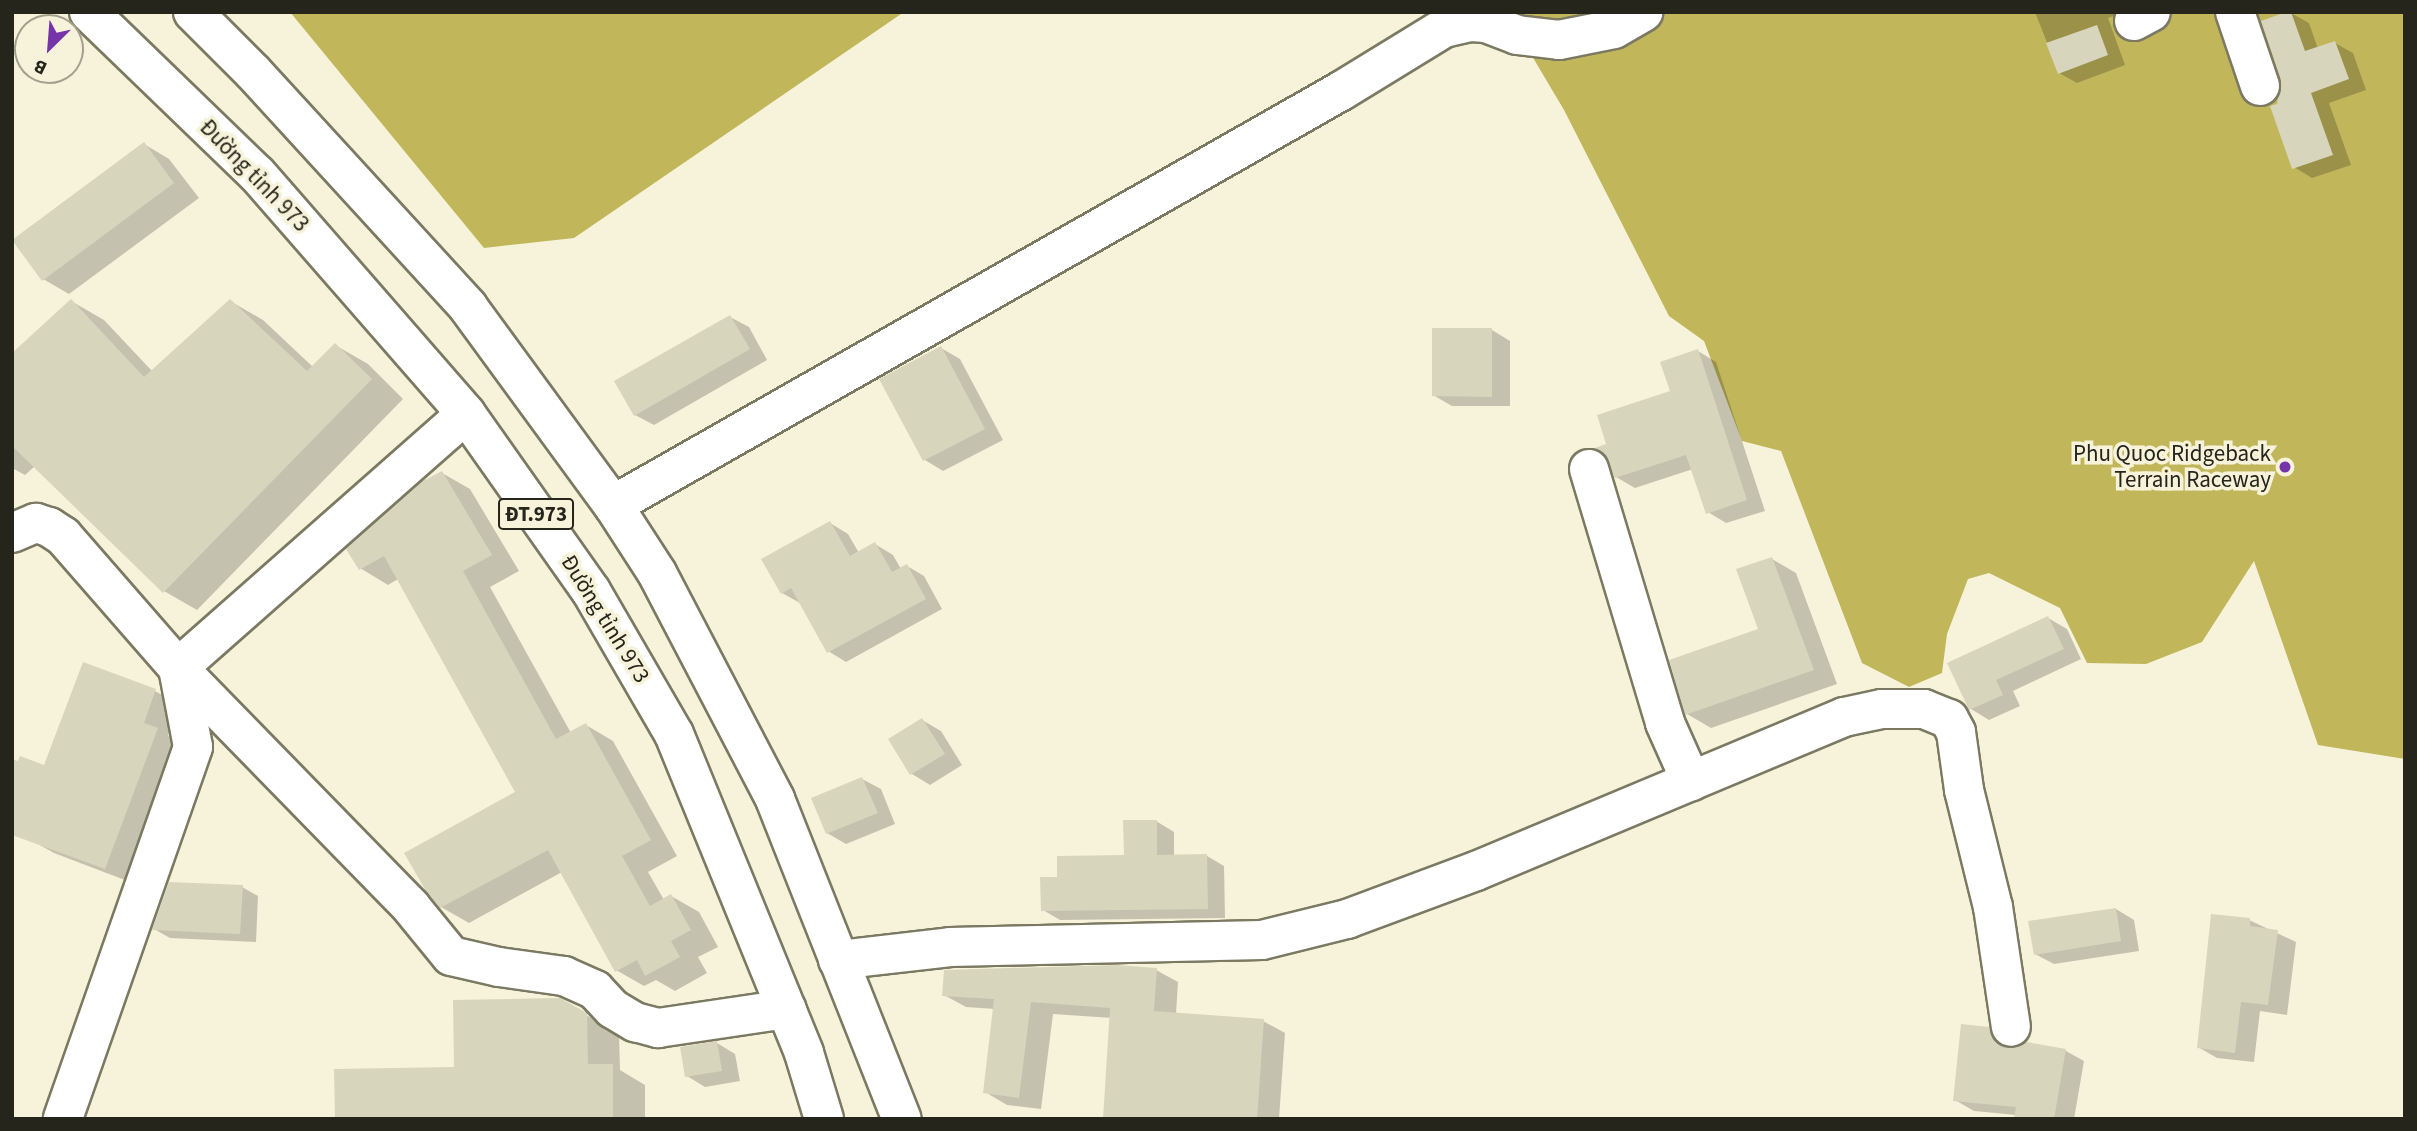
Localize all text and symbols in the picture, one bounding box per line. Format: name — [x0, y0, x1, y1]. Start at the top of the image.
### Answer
north arrow — [14, 14, 84, 84]
text: B — [30, 52, 52, 81]
street label: Đường tỉnh 973 — [193, 114, 315, 238]
place label: Phu Quoc Ridgeback Terrain Raceway — [2073, 440, 2271, 494]
marker: Phu Quoc Ridgeback Terrain Raceway — [2277, 459, 2293, 475]
road number: ĐT.973 — [498, 496, 574, 532]
street label: Đường tỉnh 973 — [555, 550, 655, 688]

